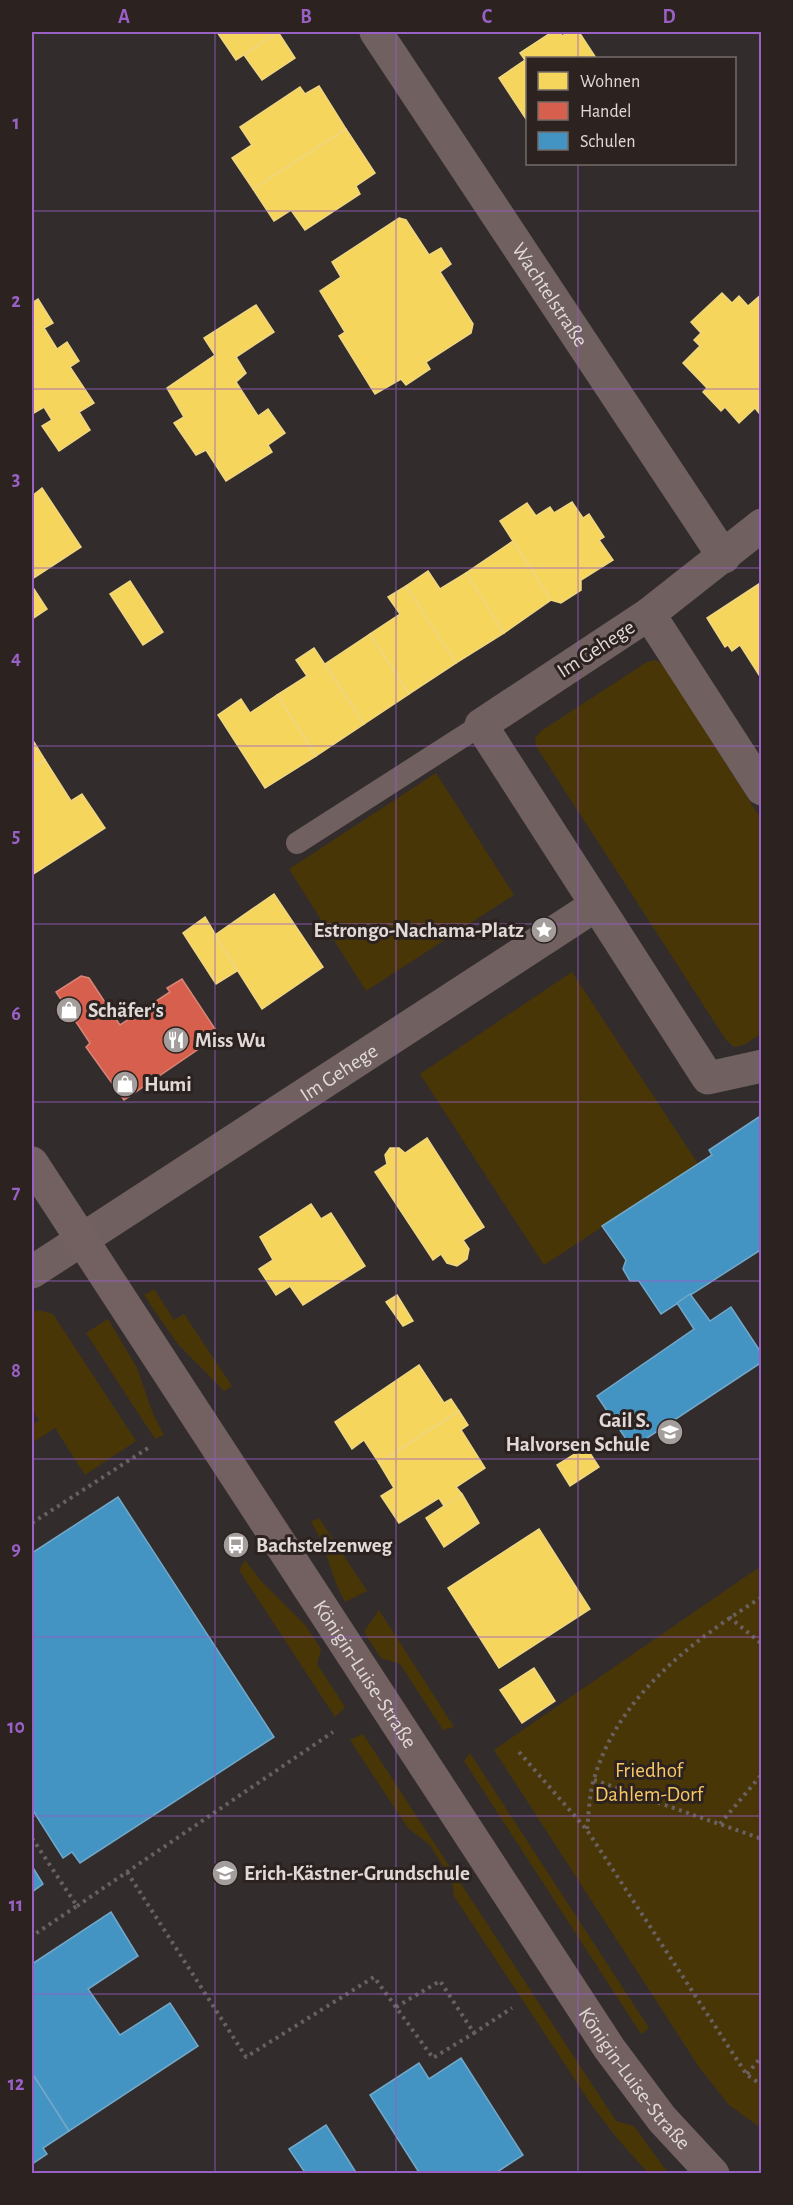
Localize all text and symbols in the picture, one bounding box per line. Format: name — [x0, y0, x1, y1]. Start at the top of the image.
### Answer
text: A — [118, 7, 130, 27]
text: B — [300, 7, 312, 27]
text: C — [482, 7, 493, 27]
text: D — [662, 7, 676, 27]
legend — [526, 57, 736, 165]
text: Wohnen — [580, 73, 640, 91]
text: Handel — [580, 103, 631, 121]
text: 1 — [12, 113, 20, 133]
text: Schulen — [580, 133, 636, 151]
street label: Wachtelstraße — [508, 239, 592, 350]
text: 2 — [11, 291, 21, 311]
text: 3 — [12, 469, 20, 489]
street label: Im Gehege — [553, 616, 639, 682]
text: 4 — [11, 648, 21, 668]
text: 5 — [12, 826, 20, 846]
place icon: Estrongo-Nachama-Platz — [529, 915, 559, 945]
place label: Estrongo-Nachama-Platz — [313, 920, 524, 941]
shop icon: Schäfer's — [54, 995, 84, 1025]
place label: Schäfer's — [88, 1000, 164, 1021]
text: 6 — [11, 1004, 21, 1024]
restaurant icon: Miss Wu — [161, 1025, 191, 1055]
place label: Miss Wu — [195, 1030, 266, 1051]
street label: Im Gehege — [296, 1040, 381, 1105]
shop icon: Humi — [110, 1069, 140, 1099]
place label: Humi — [144, 1074, 192, 1095]
text: 7 — [12, 1182, 21, 1202]
text: 8 — [11, 1361, 21, 1381]
place label: Gail S. Halvorsen Schule — [505, 1410, 650, 1455]
school or university icon: Gail S. Halvorsen Schule — [655, 1417, 685, 1447]
bus stop icon: Bachstelzenweg — [221, 1530, 251, 1560]
place label: Bachstelzenweg — [256, 1535, 392, 1556]
text: 9 — [11, 1539, 21, 1559]
street label: Königin-Luise-Straße — [309, 1596, 421, 1752]
text: 10 — [7, 1717, 25, 1737]
park label: Friedhof Dahlem-Dorf — [595, 1760, 705, 1805]
school or university icon: Erich-Kästner-Grundschule — [210, 1858, 240, 1888]
place label: Erich-Kästner-Grundschule — [244, 1863, 470, 1884]
text: 11 — [9, 1895, 23, 1915]
street label: Königin-Luise-Straße — [575, 2003, 695, 2153]
text: 12 — [8, 2074, 24, 2094]

